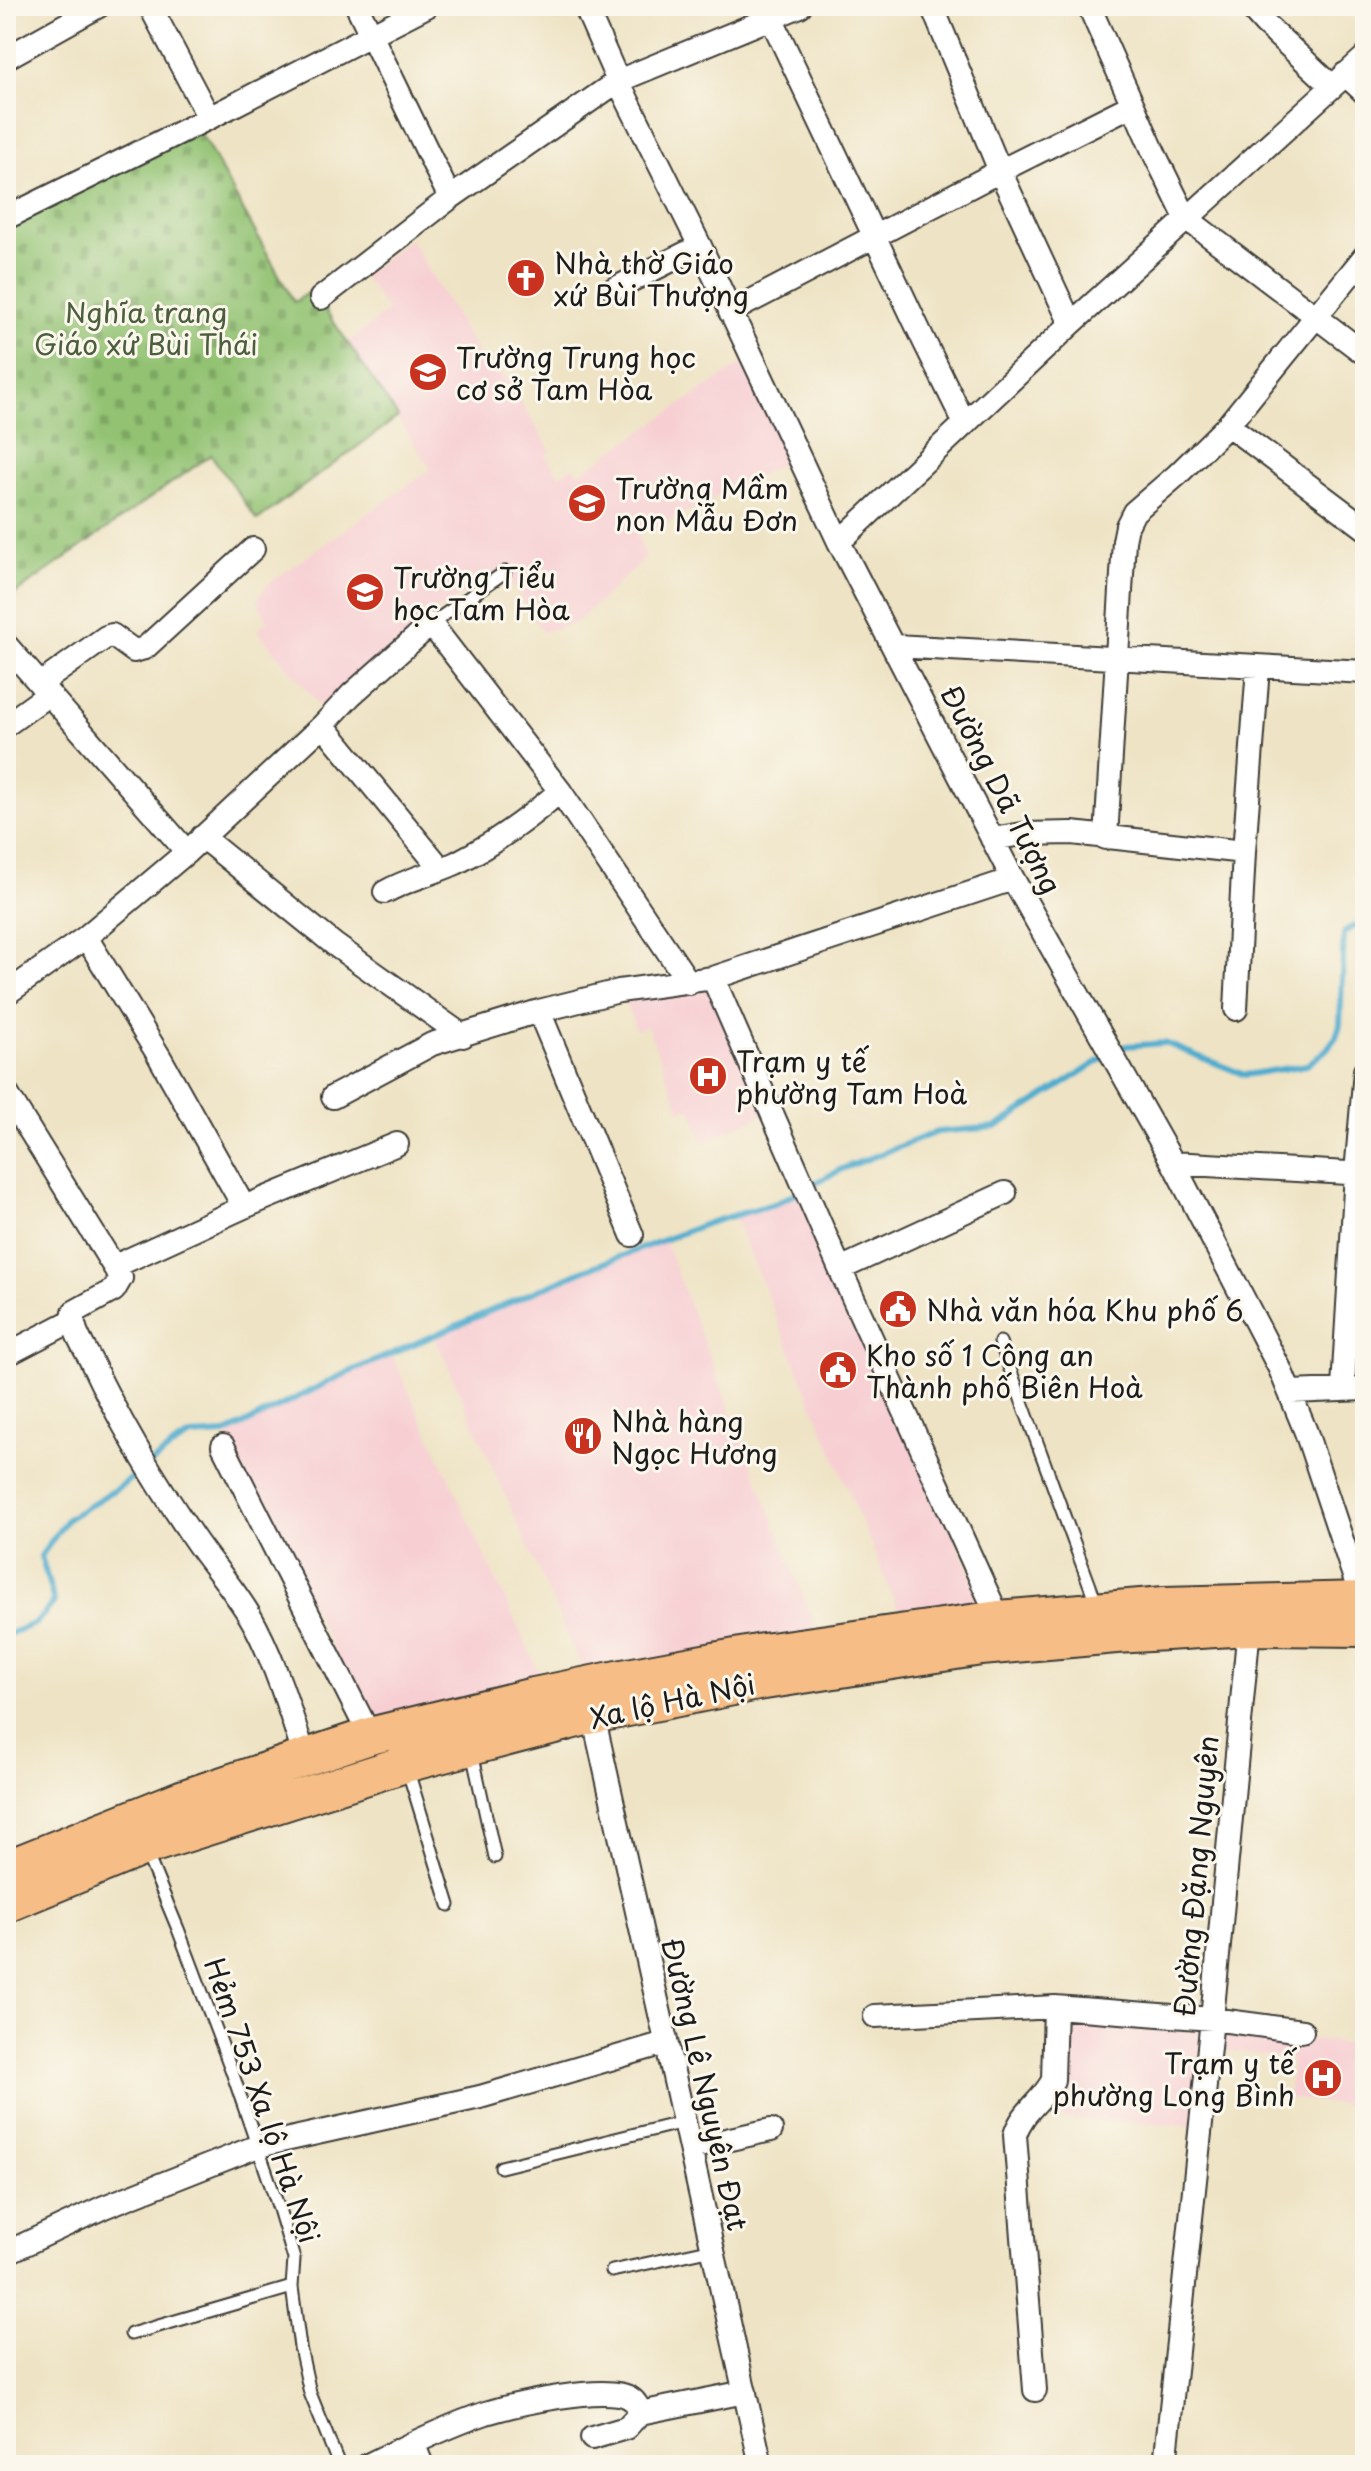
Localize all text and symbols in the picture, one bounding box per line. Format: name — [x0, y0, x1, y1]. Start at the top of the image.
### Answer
place label: Nhà thờ Giáo xứ Bùi Thượng — [554, 241, 749, 316]
church icon: Nhà thờ Giáo xứ Bùi Thượng — [505, 257, 547, 299]
park label: Nghĩa trang Giáo xứ Bùi Thái — [34, 290, 258, 365]
place label: Trường Trung học cơ sở Tam Hòa — [456, 335, 696, 410]
school or university icon: Trường Trung học cơ sở Tam Hòa — [407, 351, 449, 393]
place label: Trường Mầm non Mẫu Đơn — [615, 466, 798, 541]
school or university icon: Trường Mầm non Mẫu Đơn — [566, 482, 608, 524]
place label: Trường Tiểu học Tam Hòa — [393, 555, 571, 630]
school or university icon: Trường Tiểu học Tam Hòa — [344, 571, 386, 613]
street label: Đường Dã Tượng — [931, 677, 1073, 901]
place label: Trạm y tế phường Tam Hoà — [736, 1039, 968, 1114]
hospital icon: Trạm y tế phường Tam Hoà — [687, 1055, 729, 1097]
public building icon: Nhà văn hóa Khu phố 6 — [877, 1288, 919, 1330]
place label: Nhà văn hóa Khu phố 6 — [926, 1288, 1243, 1331]
place label: Kho số 1 Công an Thành phố Biên Hoà — [866, 1333, 1143, 1408]
public building icon: Kho số 1 Công an Thành phố Biên Hoà — [817, 1349, 859, 1391]
place label: Nhà hàng Ngọc Hương — [611, 1399, 778, 1474]
restaurant icon: Nhà hàng Ngọc Hương — [562, 1415, 604, 1457]
street label: Xa lộ Hà Nội — [585, 1661, 759, 1739]
street label: Đường Đặng Nguyên — [1161, 1734, 1229, 2018]
street label: Đường Lê Nguyên Đạt — [651, 1933, 761, 2235]
street label: Hẻm 753 Xa lộ Hà Nội — [194, 1952, 332, 2248]
place label: Trạm y tế phường Long Bình — [1053, 2041, 1298, 2116]
hospital icon: Trạm y tế phường Long Bình — [1302, 2057, 1344, 2099]

